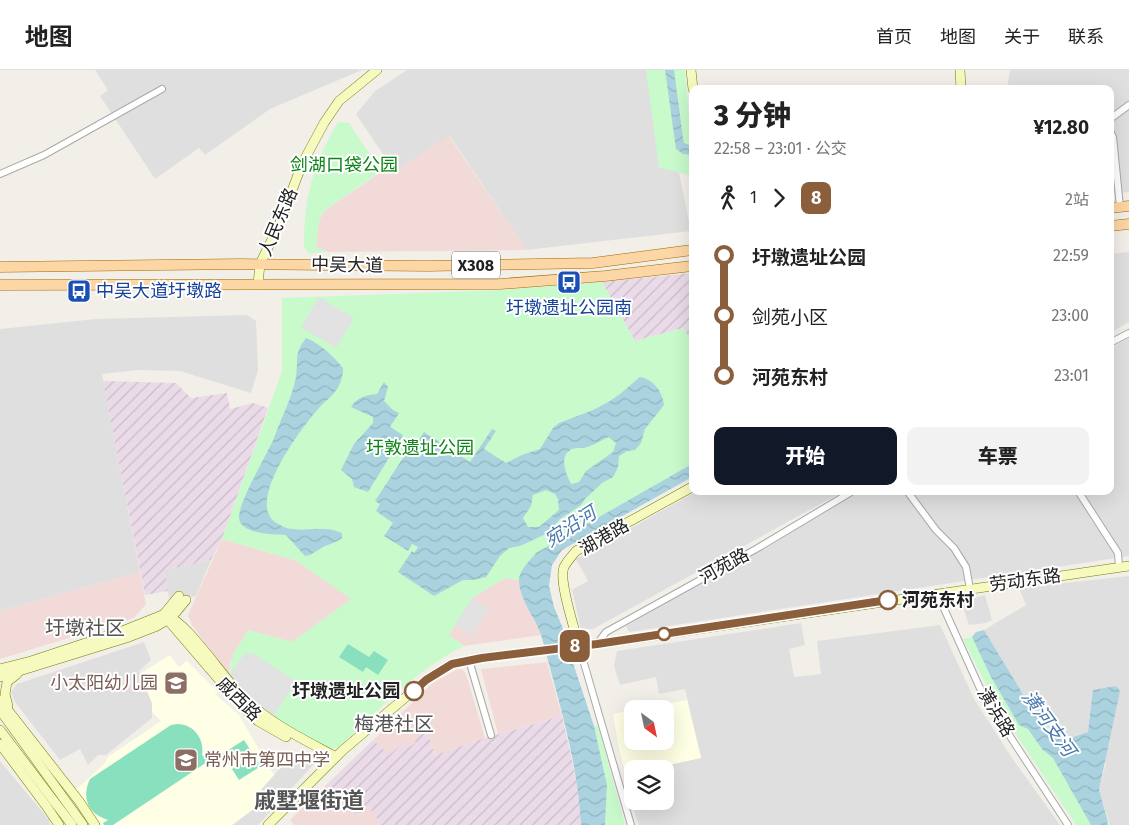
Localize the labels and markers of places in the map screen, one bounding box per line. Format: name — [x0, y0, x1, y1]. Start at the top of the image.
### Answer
bus stop icon: 圩墩遗址公园南 — [556, 269, 582, 295]
bus stop icon: 中吴大道圩墩路 — [66, 278, 92, 304]
place label: 中吴大道圩墩路 — [96, 280, 222, 302]
place label: 圩墩遗址公园南 — [506, 297, 632, 319]
place label: 河苑东村 — [902, 589, 974, 611]
marker: 河苑东村 — [878, 590, 898, 610]
unlabelled marker — [657, 627, 671, 641]
school or university icon: 小太阳幼儿园 — [163, 670, 189, 696]
place label: 小太阳幼儿园 — [50, 672, 158, 694]
place label: 圩墩遗址公园 — [292, 680, 400, 702]
marker: 圩墩遗址公园 — [404, 681, 424, 701]
school or university icon: 常州市第四中学 — [173, 747, 199, 773]
place label: 常州市第四中学 — [204, 749, 330, 771]

